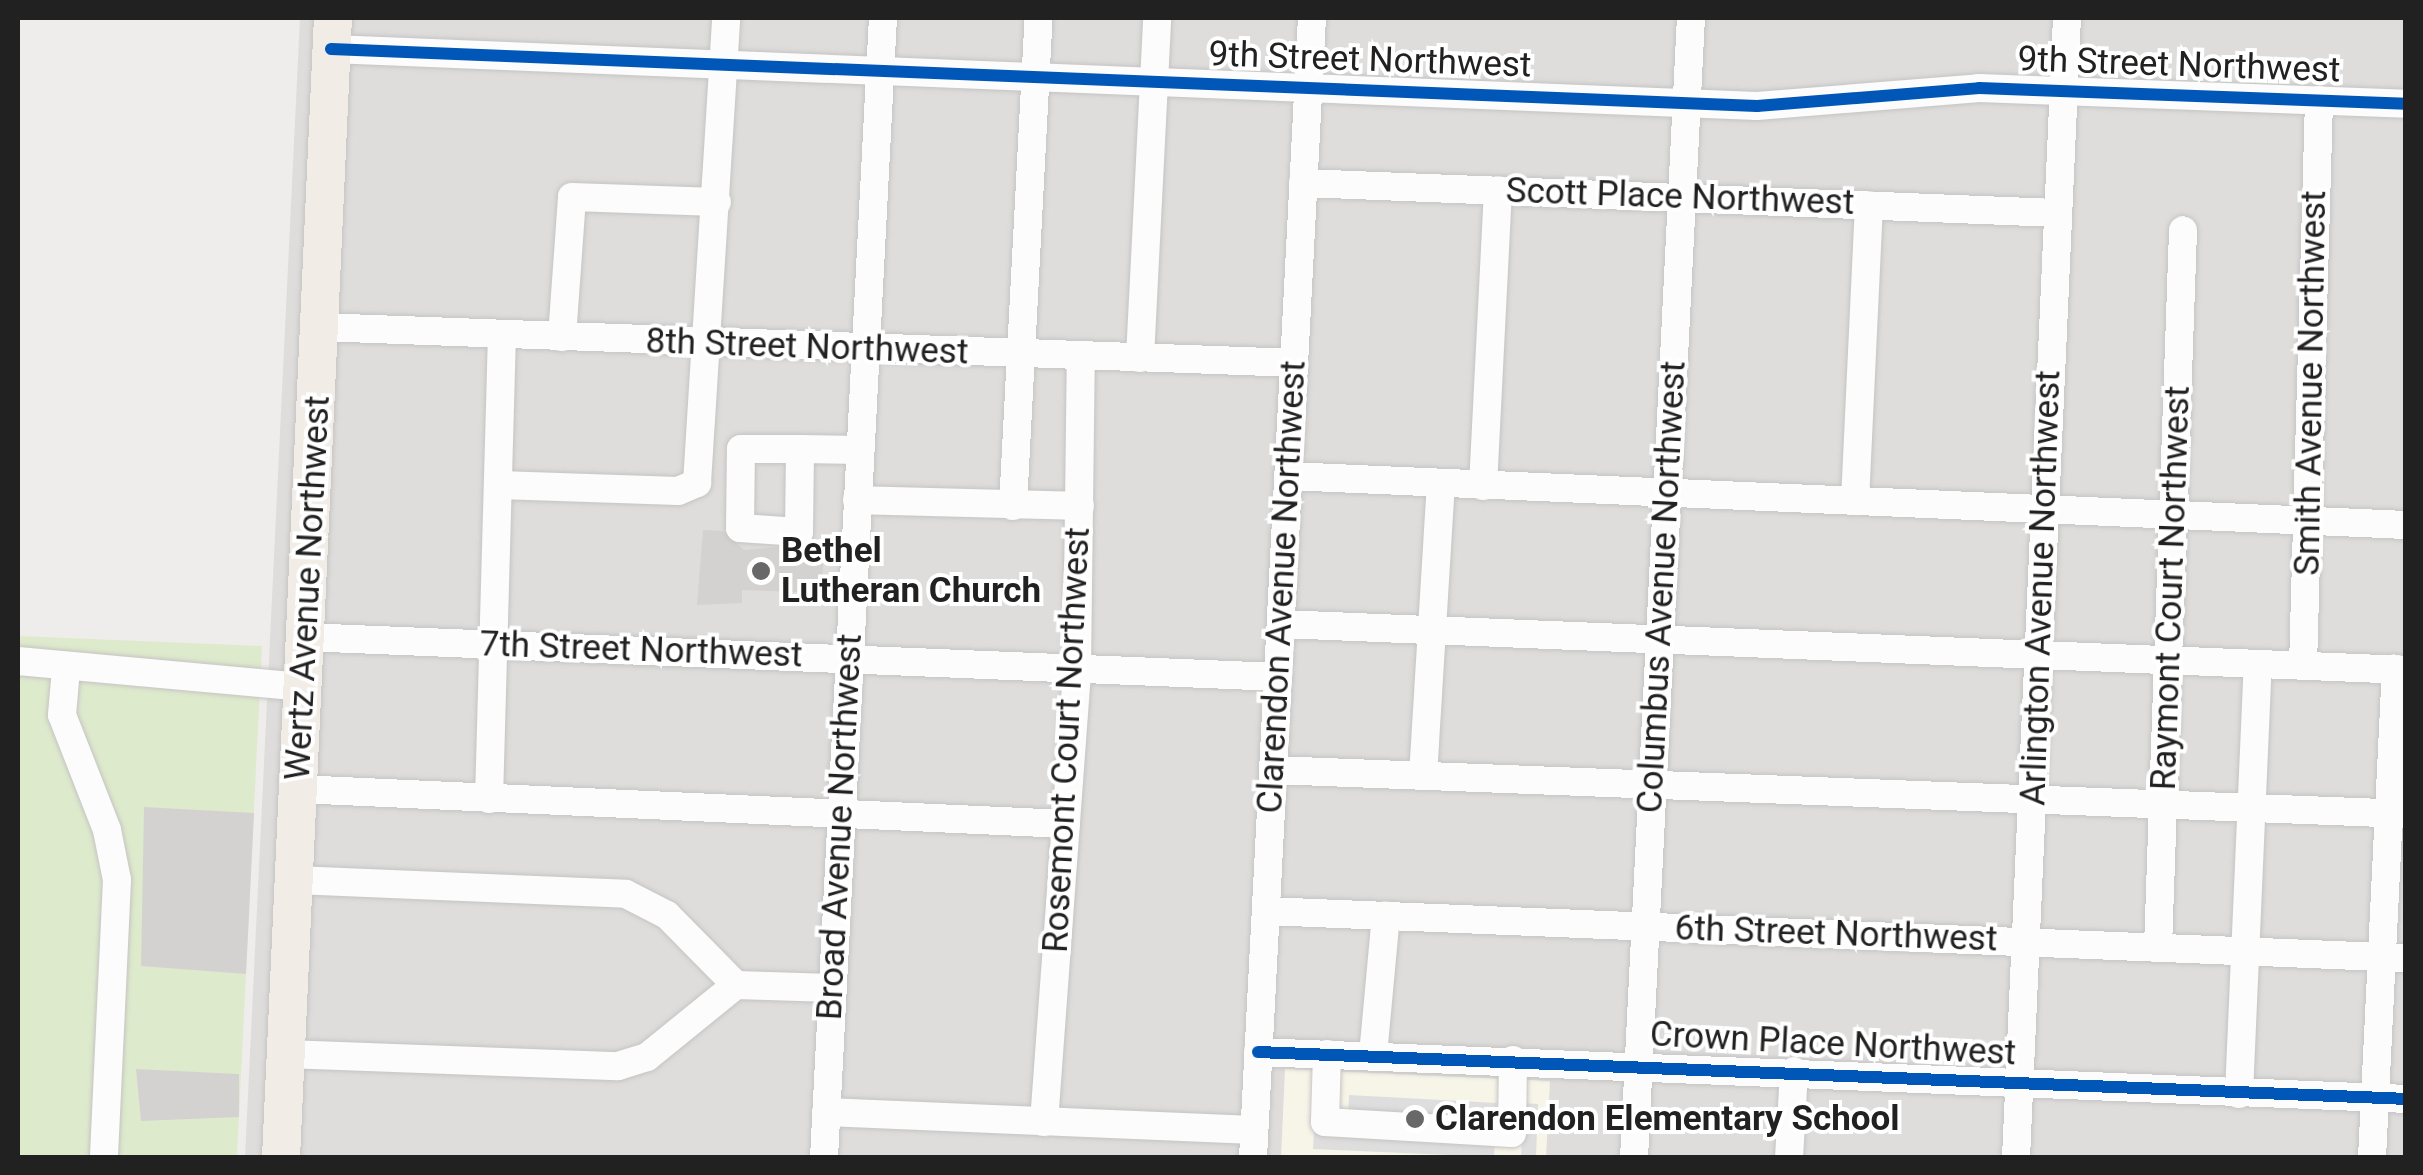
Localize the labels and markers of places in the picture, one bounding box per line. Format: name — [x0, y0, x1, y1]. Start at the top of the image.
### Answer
place label: Bethel Lutheran Church — [781, 530, 1041, 612]
marker: Bethel Lutheran Church — [750, 560, 772, 582]
place label: Clarendon Elementary School — [1435, 1098, 1900, 1140]
marker: Clarendon Elementary School — [1404, 1108, 1426, 1130]

